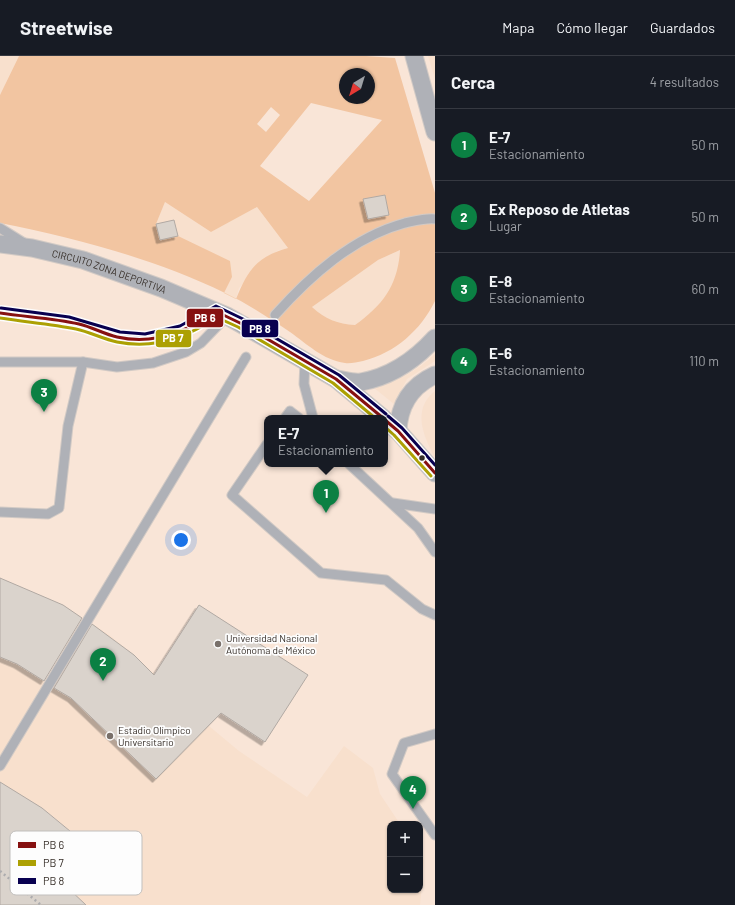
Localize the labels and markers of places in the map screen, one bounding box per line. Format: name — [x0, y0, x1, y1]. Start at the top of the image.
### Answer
pin: 3 — [31, 379, 57, 412]
unlabelled marker — [417, 453, 427, 463]
pin: 1 — [313, 480, 339, 513]
place label: Universidad Nacional Autónoma de México — [226, 632, 317, 656]
marker: Universidad Nacional Autónoma de México — [213, 639, 223, 649]
pin: 2 — [90, 648, 116, 681]
place label: Estadio Olímpico Universitario — [118, 724, 191, 748]
marker: Estadio Olímpico Universitario — [105, 731, 115, 741]
pin: 4 — [400, 776, 426, 809]

